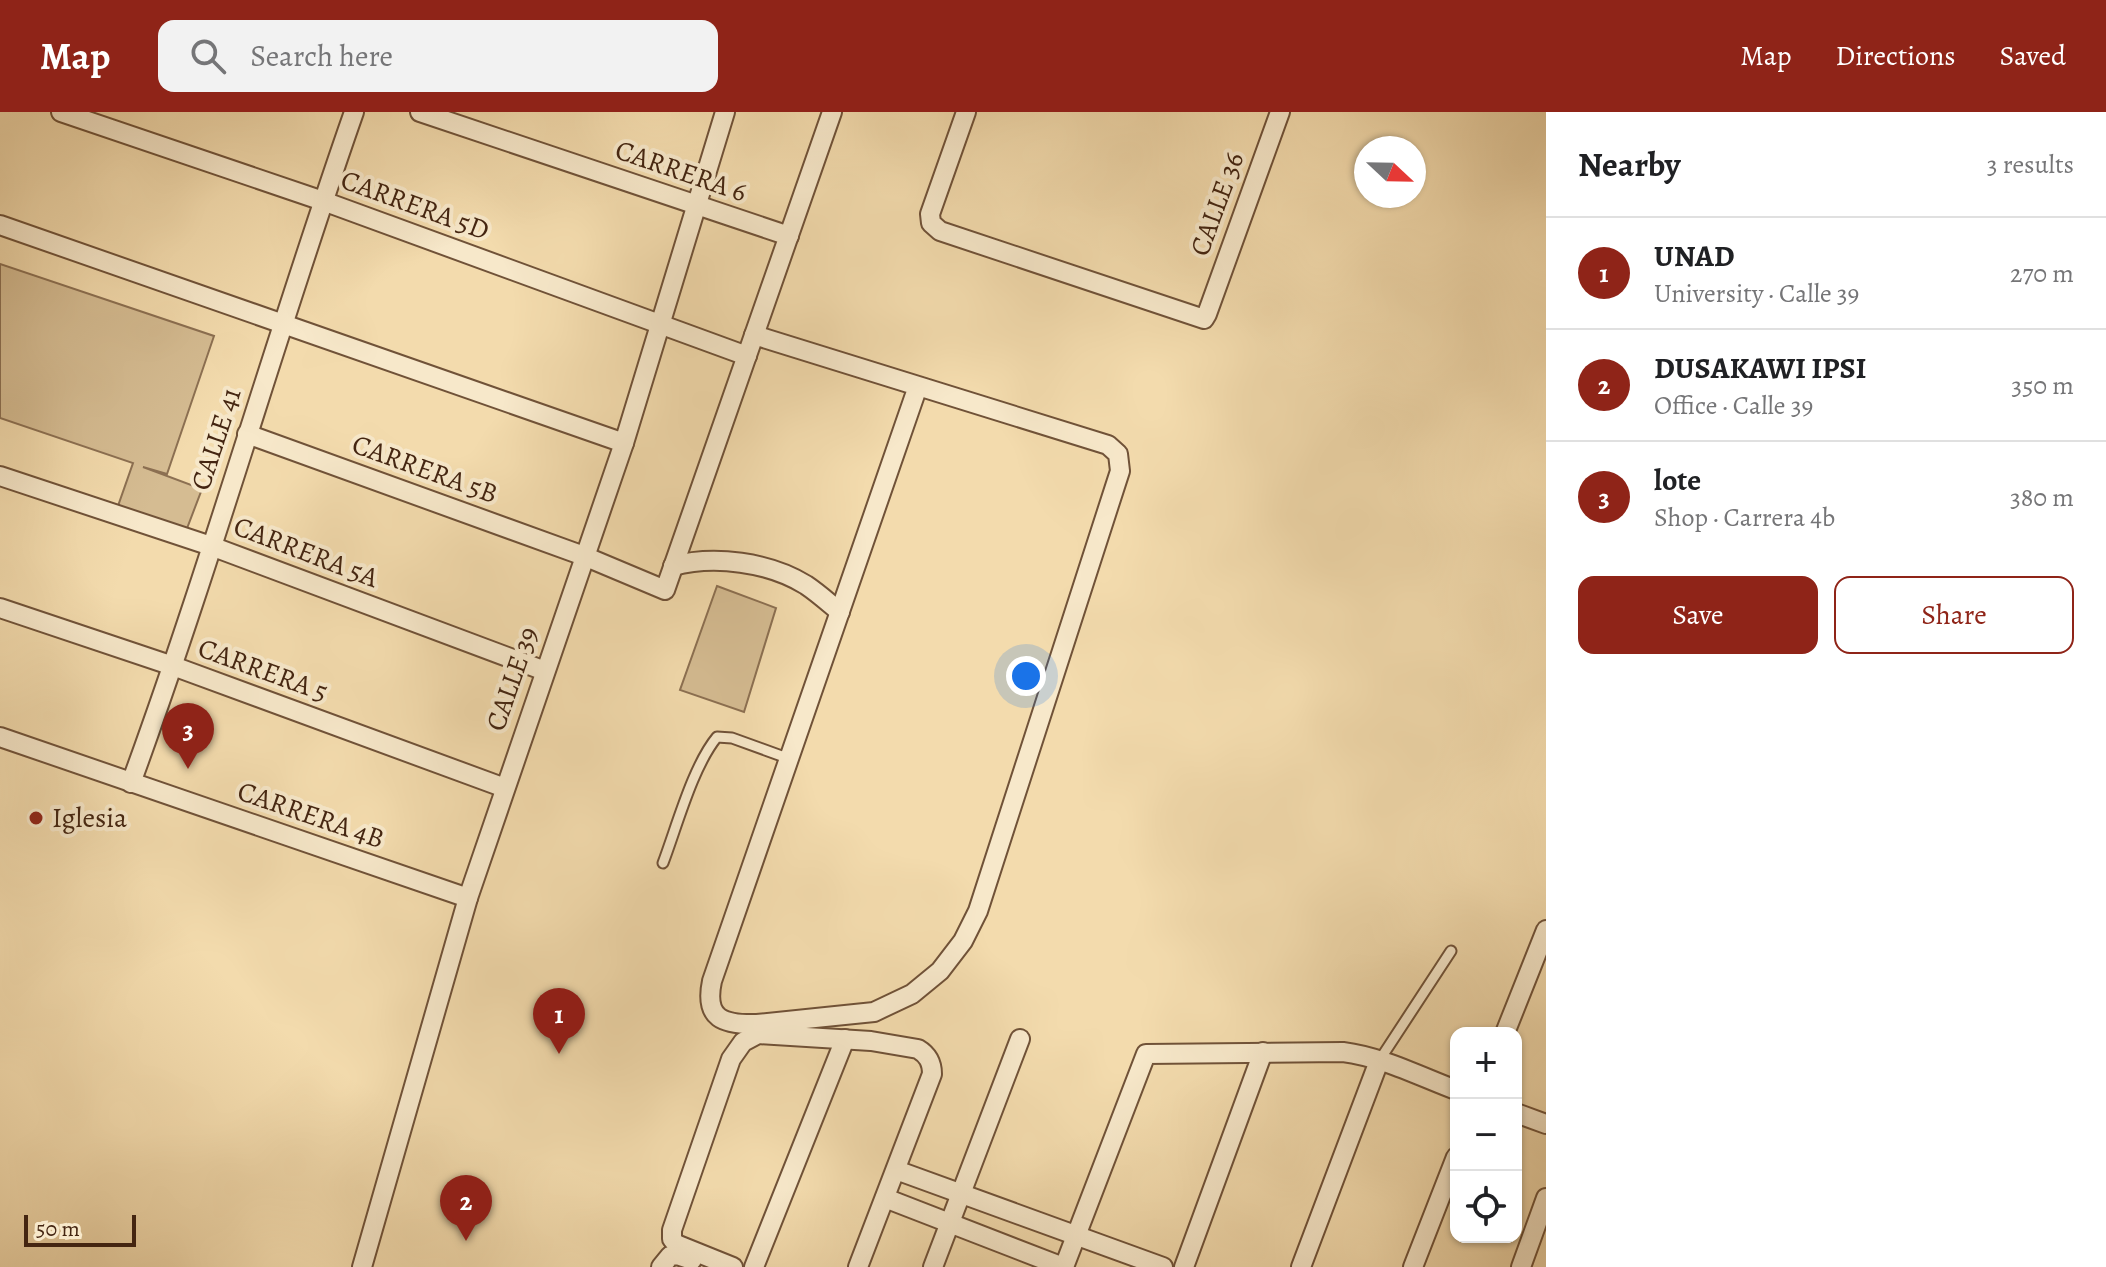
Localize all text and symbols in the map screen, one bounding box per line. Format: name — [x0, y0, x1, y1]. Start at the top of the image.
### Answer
search box — [158, 20, 718, 92]
text: Map — [40, 30, 110, 82]
icon: search — [186, 34, 230, 78]
text: Search here — [250, 36, 393, 76]
text: Map — [1740, 37, 1791, 75]
text: Directions — [1835, 37, 1956, 75]
text: Saved — [2000, 37, 2066, 75]
street label: CARRERA 6 — [610, 131, 752, 211]
north arrow — [1354, 136, 1426, 208]
text: Nearby — [1578, 141, 1681, 188]
street label: CALLE 36 — [1181, 147, 1253, 261]
text: 3 results — [1987, 147, 2074, 182]
street label: CARRERA 5D — [335, 161, 495, 249]
text: UNAD — [1654, 236, 1735, 276]
text: 1 — [1599, 256, 1609, 291]
text: 270 m — [2010, 256, 2074, 291]
text: University · Calle 39 — [1654, 276, 1859, 311]
text: DUSAKAWI IPSI — [1654, 348, 1867, 388]
text: 2 — [1598, 368, 1610, 403]
text: 350 m — [2011, 368, 2074, 403]
street label: CALLE 41 — [182, 383, 250, 495]
text: Office · Calle 39 — [1654, 388, 1813, 423]
street label: CARRERA 5B — [347, 425, 503, 513]
text: lote — [1654, 460, 1701, 500]
text: 3 — [1598, 480, 1610, 515]
text: 380 m — [2010, 480, 2074, 515]
text: Shop · Carrera 4b — [1654, 500, 1835, 535]
street label: CARRERA 5A — [228, 507, 384, 597]
button: Save — [1578, 576, 1818, 654]
button: Share — [1834, 576, 2074, 654]
street label: CALLE 39 — [477, 622, 547, 736]
street label: CARRERA 5 — [193, 629, 333, 711]
your location — [1006, 656, 1046, 696]
pin: 3 — [162, 703, 214, 769]
street label: CARRERA 4B — [232, 772, 390, 858]
place label: Iglesia — [52, 799, 127, 837]
marker: Iglesia — [27, 809, 45, 827]
pin: 1 — [533, 988, 585, 1054]
map controls — [1450, 1027, 1522, 1243]
button: + — [1450, 1027, 1522, 1099]
button: − — [1450, 1099, 1522, 1171]
button: locate — [1450, 1171, 1522, 1243]
pin: 2 — [440, 1175, 492, 1241]
scale bar — [24, 1211, 136, 1247]
text: 50 m — [36, 1214, 80, 1244]

